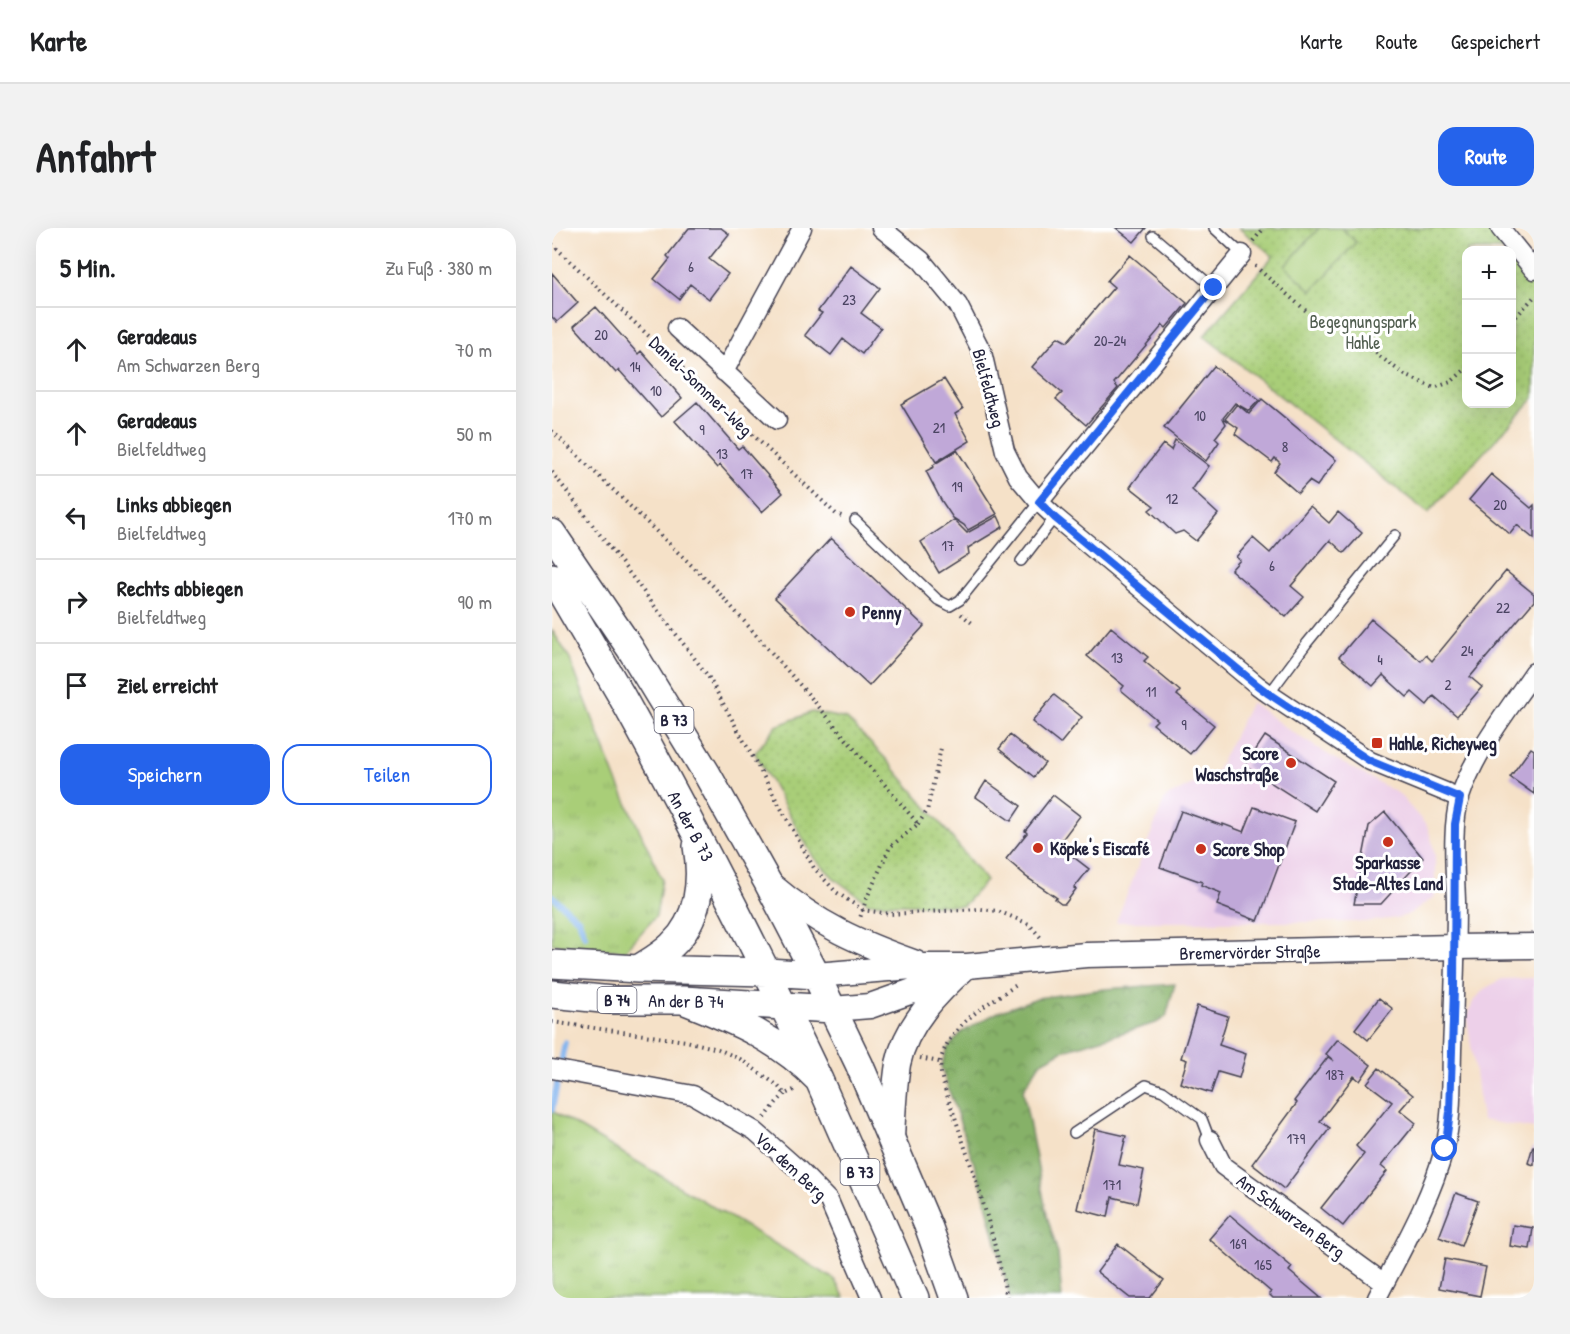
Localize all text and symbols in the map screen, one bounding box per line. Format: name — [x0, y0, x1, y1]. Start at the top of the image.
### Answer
text: Karte — [30, 22, 87, 60]
text: Karte — [1300, 27, 1343, 56]
text: Route — [1376, 27, 1418, 56]
text: Gespeichert — [1451, 27, 1540, 56]
button: Route — [1438, 127, 1534, 186]
text: Anfahrt — [36, 128, 155, 185]
map controls — [1462, 246, 1516, 408]
button: + — [1462, 246, 1516, 300]
text: 5 Min. — [60, 250, 116, 285]
text: Zu Fuß · 380 m — [385, 254, 492, 281]
house number: 6 — [688, 256, 694, 277]
route end — [1200, 274, 1226, 300]
house number: 23 — [842, 289, 856, 310]
button: − — [1462, 300, 1516, 354]
park label: Begegnungspark Hahle — [1309, 309, 1417, 355]
text: Geradeaus — [117, 321, 197, 351]
house number: 20 — [594, 324, 608, 345]
street label: Daniel-Sommer-Weg — [644, 330, 758, 442]
house number: 20-24 — [1094, 330, 1127, 351]
icon: ahead — [60, 333, 93, 366]
text: 70 m — [455, 336, 492, 363]
street label: Bielfeldtweg — [967, 346, 1011, 430]
text: Am Schwarzen Berg — [117, 351, 260, 378]
button: layers — [1462, 354, 1516, 408]
house number: 14 — [629, 356, 641, 377]
house number: 10 — [650, 380, 662, 401]
text: Geradeaus — [117, 405, 197, 435]
house number: 10 — [1194, 405, 1206, 426]
icon: ahead — [60, 417, 93, 450]
house number: 21 — [933, 417, 945, 438]
house number: 9 — [699, 419, 705, 440]
text: 50 m — [456, 420, 492, 447]
text: Bielfeldtweg — [117, 435, 206, 462]
house number: 8 — [1282, 436, 1288, 457]
house number: 13 — [716, 443, 728, 464]
house number: 17 — [741, 463, 753, 484]
house number: 19 — [952, 476, 963, 497]
house number: 12 — [1166, 488, 1178, 509]
text: Links abbiegen — [117, 489, 232, 519]
house number: 20 — [1493, 494, 1507, 515]
icon: left — [60, 501, 93, 534]
text: 170 m — [448, 504, 492, 531]
text: Bielfeldtweg — [117, 519, 206, 546]
house number: 17 — [942, 535, 954, 556]
house number: 6 — [1269, 555, 1275, 576]
text: Rechts abbiegen — [117, 573, 244, 603]
icon: right — [60, 585, 93, 618]
text: 90 m — [458, 588, 492, 615]
house number: 22 — [1496, 597, 1510, 618]
place label: Penny — [862, 600, 902, 626]
text: Bielfeldtweg — [117, 603, 206, 630]
marker: Penny — [843, 605, 857, 619]
house number: 24 — [1461, 640, 1474, 661]
house number: 13 — [1111, 647, 1123, 668]
house number: 4 — [1377, 649, 1383, 670]
icon: arrive — [60, 669, 93, 702]
text: Ziel erreicht — [117, 670, 217, 700]
house number: 2 — [1444, 674, 1452, 695]
house number: 11 — [1146, 681, 1156, 702]
road number: B 73 — [654, 707, 694, 733]
house number: 9 — [1181, 714, 1187, 735]
place label: Hahle, Richeyweg — [1389, 731, 1497, 757]
marker: Hahle, Richeyweg — [1370, 736, 1384, 750]
place label: Score Waschstraße — [1196, 741, 1280, 788]
button: Speichern — [60, 744, 270, 805]
button: Teilen — [282, 744, 492, 805]
marker: Score Waschstraße — [1284, 756, 1298, 770]
street label: An der B 73 — [662, 786, 720, 866]
marker: Sparkasse Stade-Altes Land — [1381, 835, 1395, 849]
place label: Köpke's Eiscafé — [1050, 836, 1150, 862]
place label: Score Shop — [1213, 837, 1285, 863]
marker: Köpke's Eiscafé — [1031, 841, 1045, 855]
marker: Score Shop — [1194, 842, 1208, 856]
place label: Sparkasse Stade-Altes Land — [1333, 850, 1443, 896]
street label: Bremervörder Straße — [1179, 938, 1321, 966]
road number: B 74 — [598, 987, 636, 1013]
street label: An der B 74 — [648, 988, 724, 1014]
house number: 187 — [1325, 1064, 1345, 1085]
street label: Vor dem Berg — [749, 1126, 833, 1206]
house number: 179 — [1287, 1128, 1306, 1149]
route start — [1431, 1135, 1457, 1161]
road number: B 73 — [840, 1159, 880, 1185]
street label: Am Schwarzen Berg — [1232, 1168, 1350, 1264]
house number: 171 — [1103, 1174, 1121, 1195]
house number: 169 — [1230, 1233, 1247, 1254]
house number: 165 — [1254, 1254, 1273, 1275]

